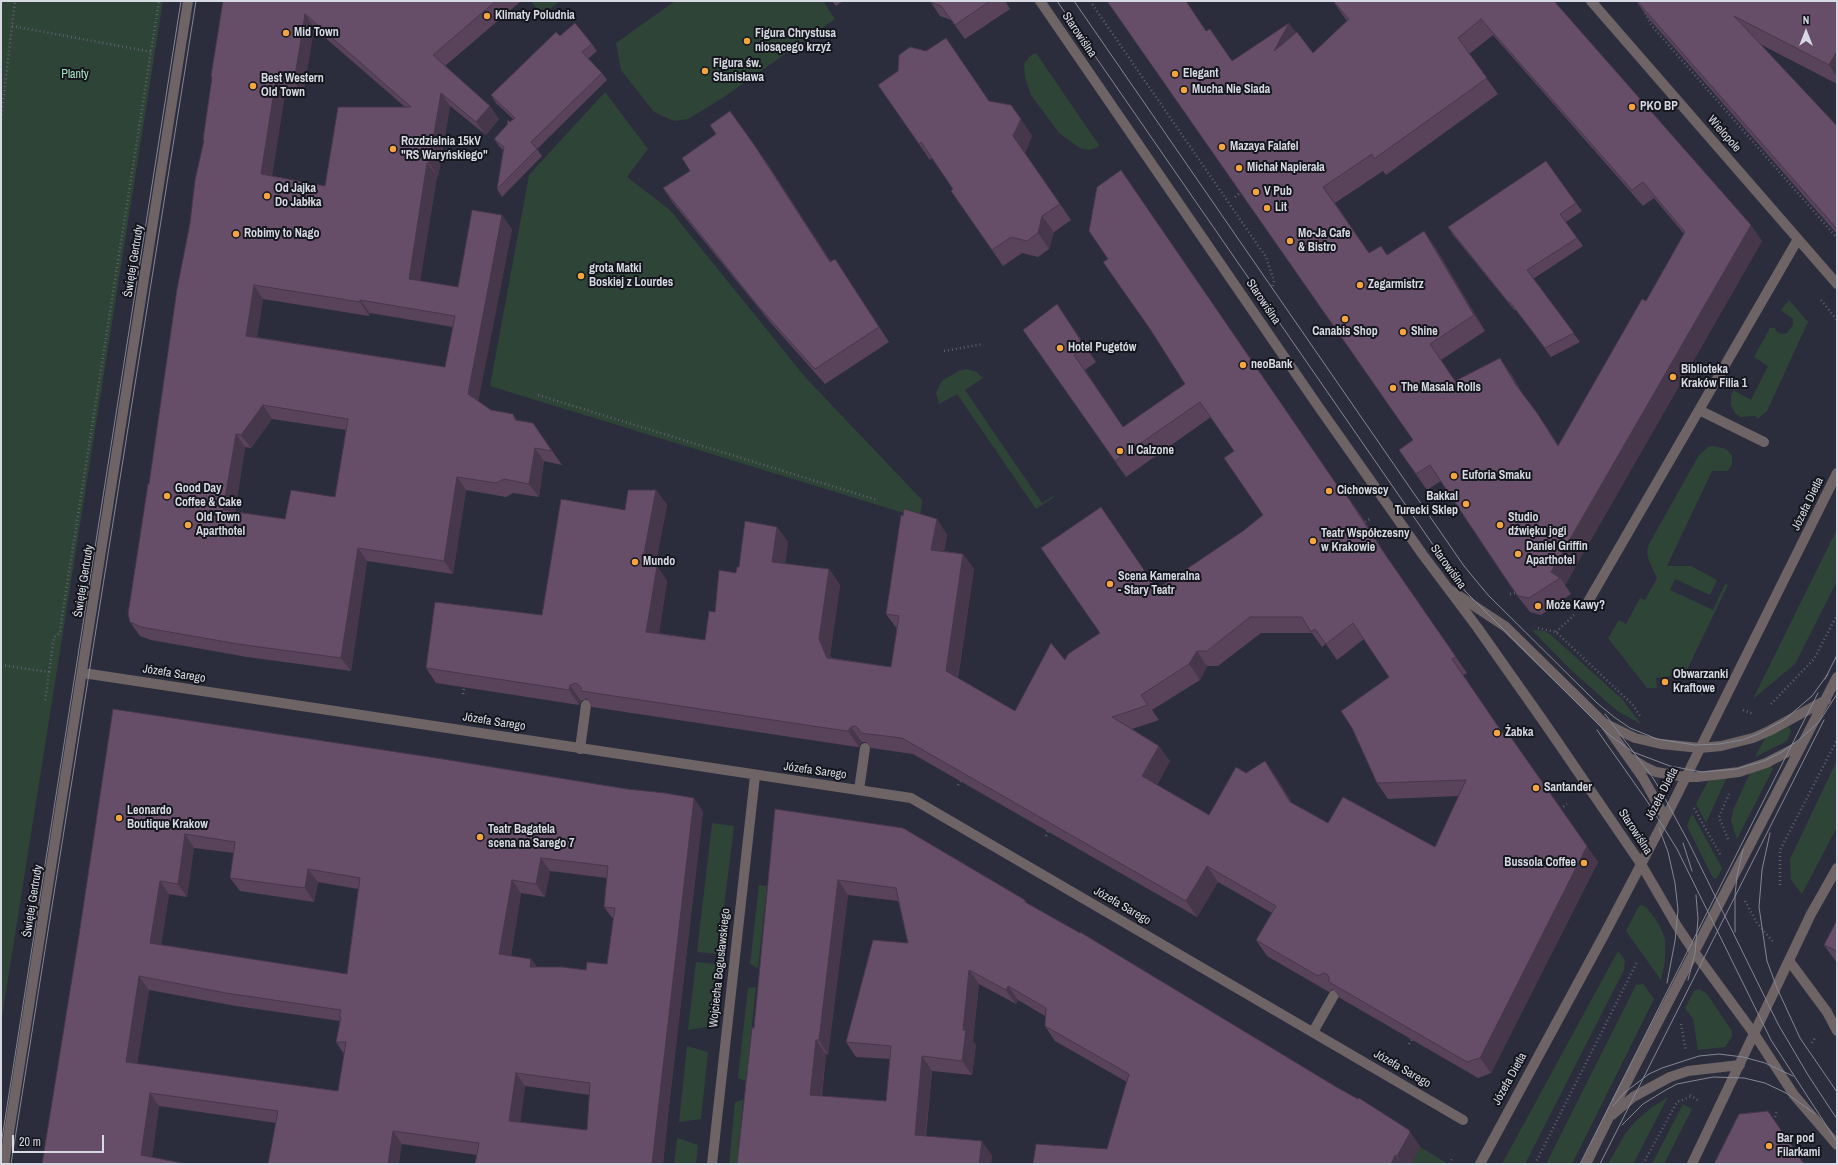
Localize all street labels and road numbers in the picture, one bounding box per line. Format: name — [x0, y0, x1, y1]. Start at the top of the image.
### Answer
street label: Starowiślna — [1059, 10, 1099, 60]
street label: Wielopole — [1704, 113, 1744, 155]
street label: Świętej Gertrudy — [121, 224, 147, 298]
street label: Starowiślna — [1243, 277, 1283, 327]
street label: Józefa Dietla — [1789, 475, 1827, 533]
street label: Starowiślna — [1427, 542, 1469, 592]
street label: Świętej Gertrudy — [71, 544, 97, 618]
street label: Józefa Sarego — [142, 662, 206, 686]
street label: Józefa Sarego — [462, 710, 526, 734]
street label: Józefa Sarego — [783, 759, 847, 783]
street label: Józefa Dietla — [1643, 765, 1681, 823]
street label: Starowiślna — [1615, 807, 1655, 857]
street label: Świętej Gertrudy — [20, 864, 46, 938]
street label: Józefa Sarego — [1091, 884, 1153, 928]
street label: Wojciecha Bogusławskiego — [707, 907, 733, 1029]
street label: Józefa Sarego — [1371, 1047, 1433, 1091]
street label: Józefa Dietla — [1490, 1050, 1530, 1108]

